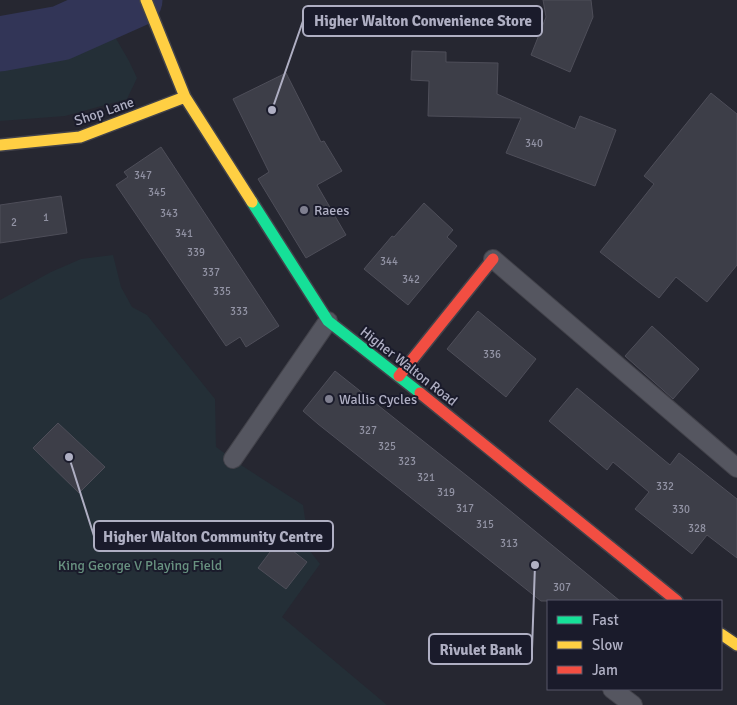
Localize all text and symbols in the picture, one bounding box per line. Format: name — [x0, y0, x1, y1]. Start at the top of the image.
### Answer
callout: Higher Walton Convenience Store — [303, 6, 542, 36]
text: Higher Walton Convenience Store — [314, 12, 532, 30]
street label: Shop Lane — [72, 93, 136, 130]
house number: 340 — [525, 137, 543, 150]
house number: 347 — [134, 169, 152, 182]
house number: 345 — [148, 186, 166, 199]
place label: Raees — [314, 202, 350, 219]
marker: Raees — [298, 204, 310, 216]
house number: 343 — [160, 207, 178, 220]
house number: 1 — [43, 211, 49, 224]
house number: 2 — [11, 216, 17, 229]
house number: 341 — [175, 227, 193, 240]
house number: 339 — [187, 246, 205, 259]
house number: 344 — [380, 255, 398, 268]
house number: 337 — [202, 266, 220, 279]
house number: 342 — [402, 273, 420, 286]
house number: 335 — [213, 285, 231, 298]
house number: 333 — [230, 305, 248, 318]
street label: Higher Walton Road — [357, 323, 461, 410]
house number: 336 — [483, 348, 501, 361]
place label: Wallis Cycles — [339, 391, 417, 408]
marker: Wallis Cycles — [323, 393, 335, 405]
house number: 327 — [359, 424, 377, 437]
house number: 325 — [378, 440, 396, 453]
house number: 323 — [398, 455, 416, 468]
house number: 321 — [417, 471, 435, 484]
house number: 332 — [656, 480, 674, 493]
house number: 319 — [437, 486, 455, 499]
house number: 317 — [456, 502, 474, 515]
house number: 330 — [672, 503, 690, 516]
house number: 315 — [476, 518, 494, 531]
callout: Higher Walton Community Centre — [94, 521, 333, 551]
house number: 328 — [688, 522, 706, 535]
text: Higher Walton Community Centre — [103, 528, 323, 546]
house number: 313 — [500, 537, 518, 550]
park label: King George V Playing Field — [58, 557, 222, 574]
house number: 307 — [553, 581, 571, 594]
legend — [547, 600, 722, 690]
text: Fast — [592, 611, 619, 629]
callout: Rivulet Bank — [429, 634, 532, 664]
text: Slow — [592, 636, 623, 654]
text: Rivulet Bank — [440, 641, 523, 659]
text: Jam — [592, 661, 618, 679]

